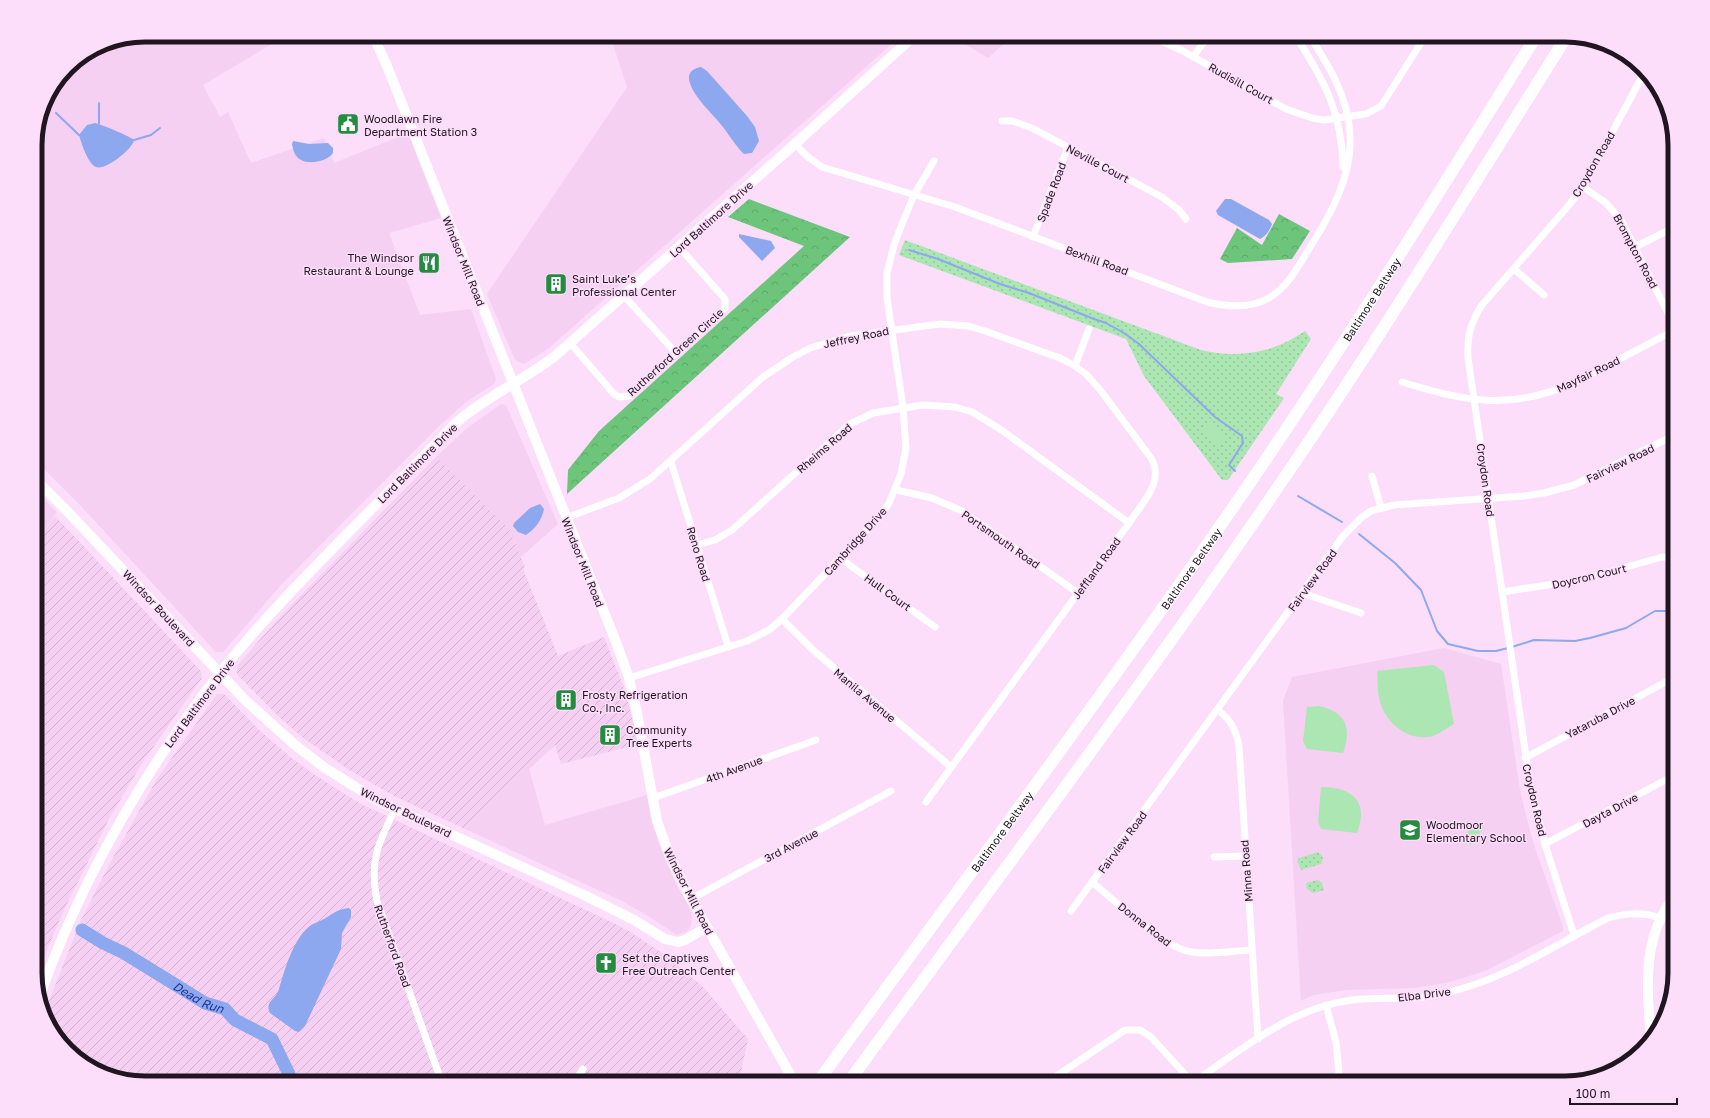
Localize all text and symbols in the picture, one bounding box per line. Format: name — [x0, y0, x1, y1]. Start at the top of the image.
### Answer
street label: Rudisill Court — [1206, 60, 1276, 106]
public building icon: Woodlawn Fire Department Station 3 — [335, 111, 361, 137]
place label: Woodlawn Fire Department Station 3 — [364, 112, 477, 138]
street label: Croydon Road — [1569, 129, 1617, 199]
street label: Neville Court — [1064, 141, 1132, 185]
street label: Spade Road — [1034, 160, 1068, 224]
street label: Lord Baltimore Drive — [667, 178, 755, 260]
street label: Brompton Road — [1611, 212, 1661, 290]
street label: Windsor Mill Road — [440, 214, 488, 308]
street label: Bexhill Road — [1064, 243, 1130, 277]
restaurant icon: The Windsor Restaurant & Lounge — [416, 250, 442, 276]
place label: The Windsor Restaurant & Lounge — [304, 251, 415, 277]
street label: Baltimore Beltway — [1340, 255, 1403, 343]
building icon: Saint Luke’s Professional Center — [543, 271, 569, 297]
place label: Saint Luke’s Professional Center — [572, 272, 677, 298]
street label: Rutherford Green Circle — [624, 305, 726, 399]
street label: Jeffrey Road — [822, 324, 890, 350]
street label: Mayfair Road — [1554, 353, 1622, 395]
street label: Lord Baltimore Drive — [374, 420, 460, 506]
street label: Rheims Road — [794, 421, 854, 475]
street label: Fairview Road — [1584, 441, 1656, 485]
street label: Croydon Road — [1474, 443, 1498, 517]
street label: Cambridge Drive — [821, 504, 889, 578]
street label: Portsmouth Road — [959, 507, 1043, 571]
street label: Windsor Mill Road — [559, 515, 607, 609]
street label: Reno Road — [684, 525, 714, 583]
street label: Baltimore Beltway — [1158, 525, 1224, 611]
street label: Jeffland Road — [1069, 534, 1123, 602]
street label: Fairview Road — [1285, 546, 1339, 614]
street label: Doycron Court — [1551, 561, 1627, 591]
street label: Windsor Boulevard — [120, 567, 198, 649]
street label: Hull Court — [862, 571, 914, 613]
street label: Lord Baltimore Drive — [161, 656, 237, 750]
street label: Manila Avenue — [831, 665, 899, 725]
building icon: Frosty Refrigeration Co., Inc. — [553, 687, 579, 713]
place label: Frosty Refrigeration Co., Inc. — [582, 688, 688, 714]
street label: Yataruba Drive — [1563, 693, 1637, 741]
building icon: Community Tree Experts — [597, 722, 623, 748]
place label: Community Tree Experts — [626, 723, 692, 749]
street label: 4th Avenue — [704, 753, 764, 785]
street label: Croydon Road — [1520, 763, 1550, 837]
street label: Windsor Boulevard — [358, 784, 454, 840]
street label: Baltimore Beltway — [968, 789, 1035, 874]
street label: Dayta Drive — [1580, 790, 1640, 830]
street label: Fairview Road — [1095, 808, 1149, 876]
school or university icon: Woodmoor Elementary School — [1397, 817, 1423, 843]
place label: Woodmoor Elementary School — [1426, 818, 1526, 844]
street label: 3rd Avenue — [762, 825, 820, 865]
street label: Minna Road — [1237, 840, 1255, 902]
street label: Windsor Mill Road — [661, 845, 717, 937]
street label: Donna Road — [1116, 899, 1174, 949]
street label: Rutherford Road — [372, 903, 414, 989]
church icon: Set the Captives Free Outreach Center — [593, 950, 619, 976]
place label: Set the Captives Free Outreach Center — [622, 951, 736, 977]
water label: Dead Run — [171, 978, 226, 1016]
street label: Elba Drive — [1397, 984, 1451, 1004]
scale bar — [1570, 1080, 1677, 1106]
text: 100 m — [1576, 1086, 1610, 1101]

